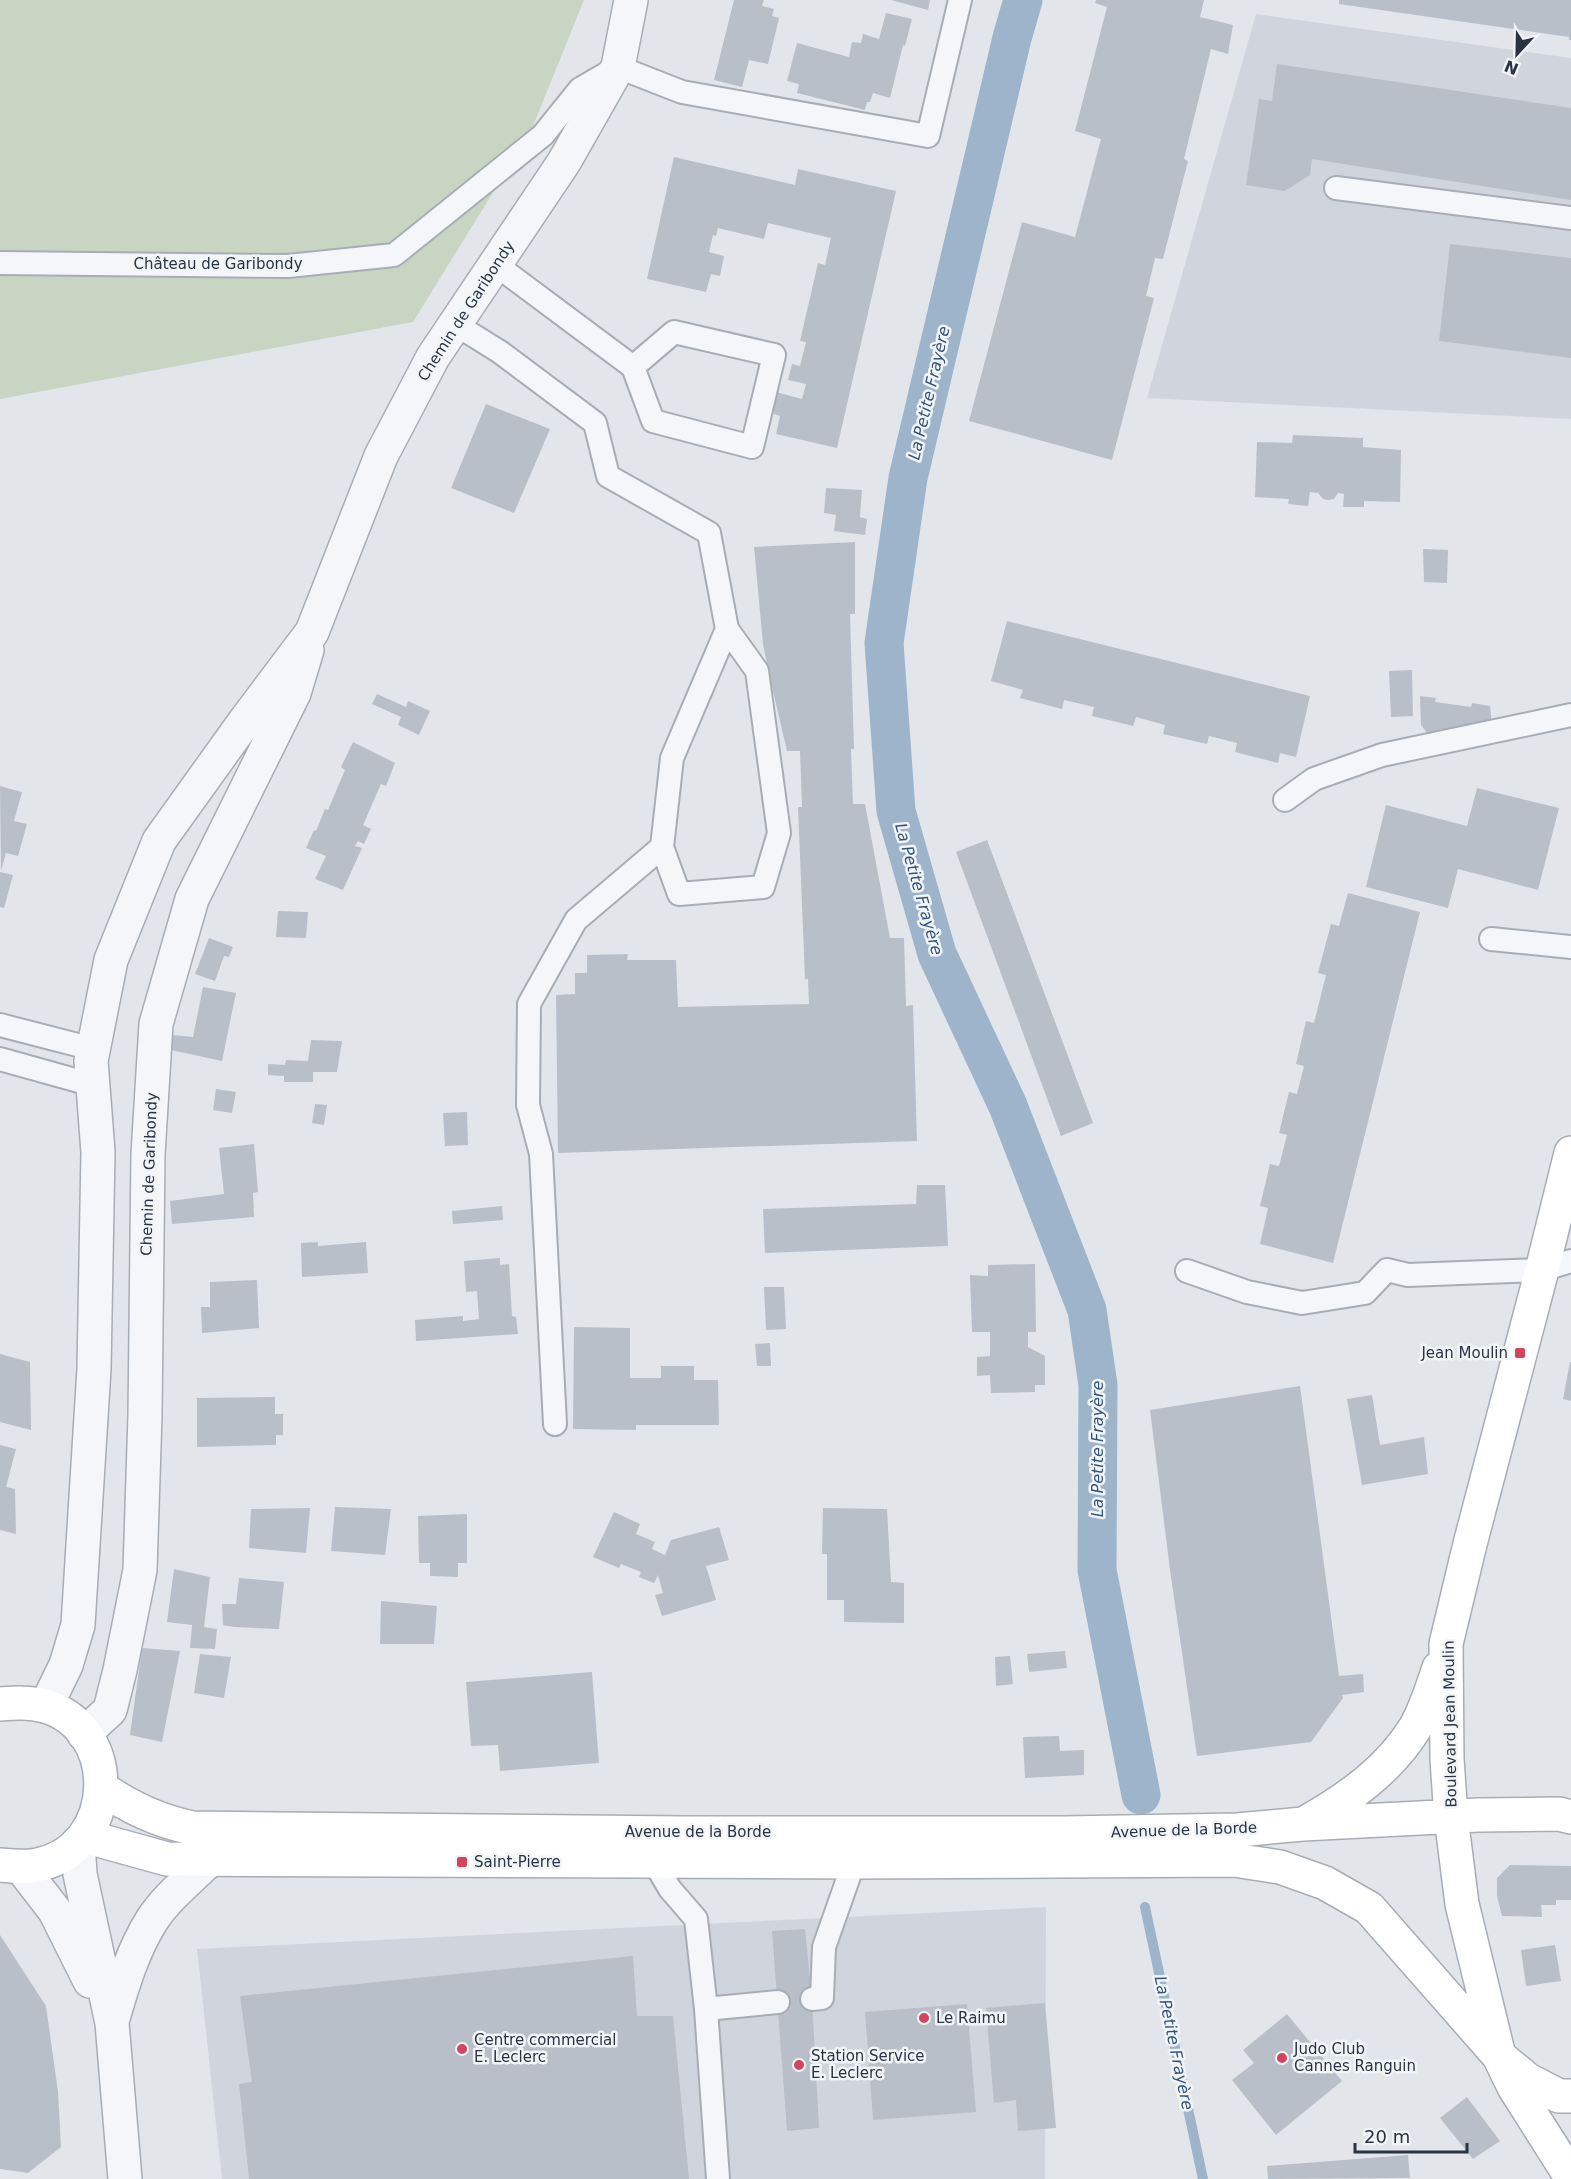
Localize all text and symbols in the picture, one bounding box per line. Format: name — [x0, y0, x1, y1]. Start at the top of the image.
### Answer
north arrow — [1487, 24, 1547, 84]
text: N — [1502, 56, 1521, 79]
street label: Chemin de Garibondy — [414, 237, 518, 384]
street label: Château de Garibondy — [133, 255, 303, 273]
water label: La Petite Frayère — [904, 324, 954, 462]
water label: La Petite Frayère — [891, 821, 947, 957]
street label: Chemin de Garibondy — [137, 1092, 161, 1256]
place label: Jean Moulin — [1420, 1344, 1508, 1362]
marker: Jean Moulin — [1513, 1346, 1527, 1360]
water label: La Petite Frayère — [1088, 1381, 1107, 1517]
street label: Boulevard Jean Moulin — [1440, 1640, 1460, 1808]
street label: Avenue de la Borde — [1111, 1818, 1257, 1842]
street label: Avenue de la Borde — [625, 1823, 771, 1841]
place label: Saint-Pierre — [474, 1853, 561, 1871]
marker: Saint-Pierre — [455, 1855, 469, 1869]
water label: La Petite Frayère — [1151, 1974, 1198, 2112]
place label: Le Raimu — [936, 2009, 1006, 2027]
marker: Le Raimu — [917, 2011, 931, 2025]
place label: Centre commercial E. Leclerc — [474, 2031, 616, 2066]
place label: Judo Club Cannes Ranguin — [1293, 2040, 1416, 2075]
marker: Centre commercial E. Leclerc — [455, 2042, 469, 2056]
place label: Station Service E. Leclerc — [811, 2047, 925, 2082]
marker: Judo Club Cannes Ranguin — [1275, 2051, 1289, 2065]
marker: Station Service E. Leclerc — [792, 2058, 806, 2072]
scale bar — [1355, 2116, 1468, 2154]
text: 20 m — [1364, 2126, 1410, 2147]

